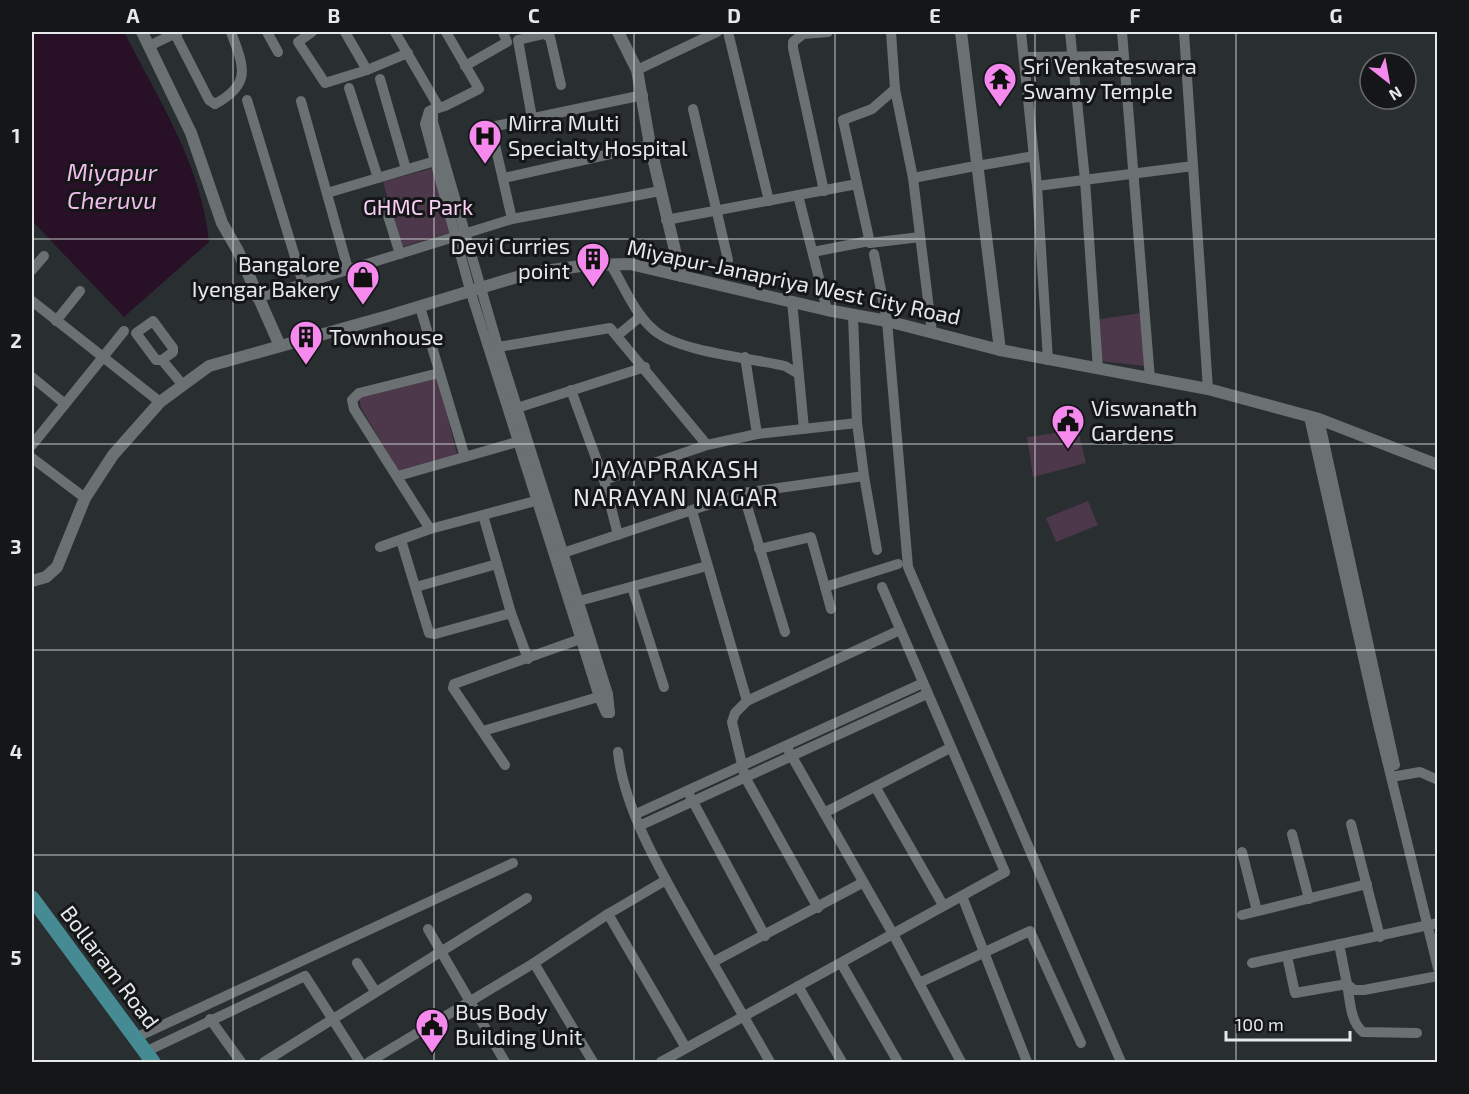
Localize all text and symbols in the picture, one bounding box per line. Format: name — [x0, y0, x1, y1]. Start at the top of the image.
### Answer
text: A — [126, 3, 140, 27]
text: B — [328, 3, 340, 27]
text: C — [528, 3, 540, 27]
text: D — [727, 3, 741, 27]
text: E — [929, 3, 941, 27]
text: F — [1129, 3, 1141, 27]
text: G — [1330, 3, 1342, 27]
north arrow — [1358, 51, 1418, 111]
place label: Sri Venkateswara Swamy Temple — [1023, 52, 1197, 103]
temple icon: Sri Venkateswara Swamy Temple — [982, 61, 1018, 108]
text: N — [1386, 83, 1406, 105]
place label: Mirra Multi Specialty Hospital — [508, 109, 688, 160]
hospital icon: Mirra Multi Specialty Hospital — [467, 118, 503, 165]
text: 1 — [12, 123, 20, 147]
water label: Miyapur Cheruvu — [67, 157, 158, 214]
park label: GHMC Park — [363, 193, 473, 219]
place label: Devi Curries point — [450, 232, 570, 283]
street label: Miyapur-Janapriya West City Road — [625, 233, 963, 329]
building icon: Devi Curries point — [575, 241, 611, 288]
place label: Bangalore Iyengar Bakery — [192, 250, 340, 301]
shop icon: Bangalore Iyengar Bakery — [345, 259, 381, 306]
building icon: Townhouse — [288, 319, 324, 366]
place label: Townhouse — [329, 323, 443, 349]
text: 2 — [10, 328, 22, 352]
place label: Viswanath Gardens — [1091, 394, 1197, 445]
public building icon: Viswanath Gardens — [1050, 403, 1086, 450]
district label: JAYAPRAKASH NARAYAN NAGAR — [573, 454, 779, 511]
text: 3 — [10, 534, 22, 558]
text: 4 — [10, 739, 23, 763]
street label: Bollaram Road — [56, 900, 165, 1033]
text: 5 — [10, 945, 22, 969]
place label: Bus Body Building Unit — [455, 998, 582, 1049]
scale bar — [1226, 1004, 1350, 1042]
public building icon: Bus Body Building Unit — [414, 1007, 450, 1054]
text: 100 m — [1235, 1013, 1284, 1035]

